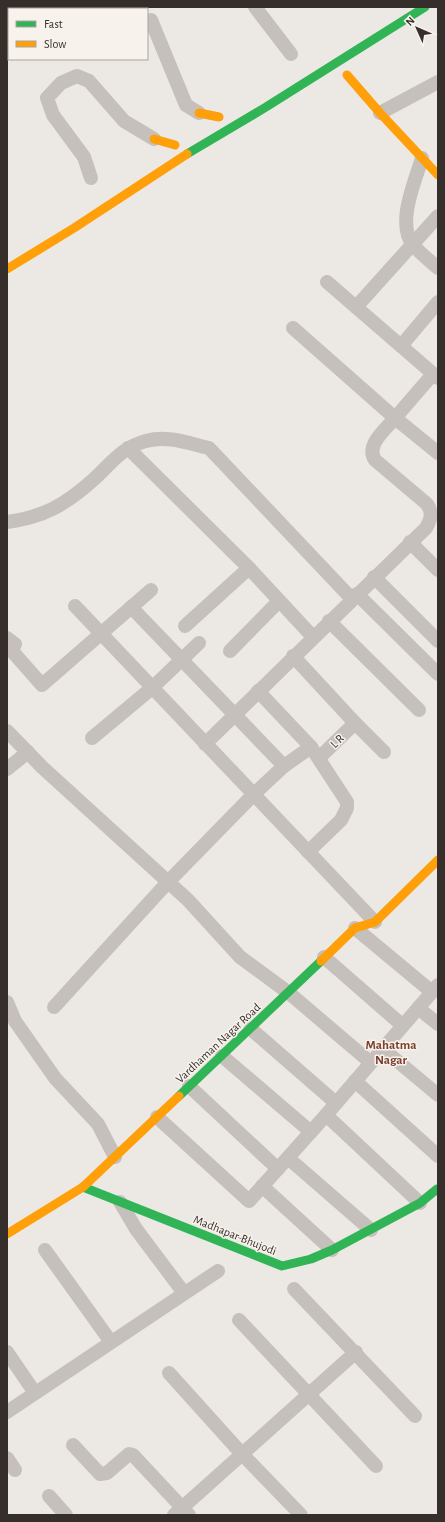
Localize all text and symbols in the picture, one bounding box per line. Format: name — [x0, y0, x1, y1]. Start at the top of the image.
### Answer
legend — [8, 8, 148, 60]
north arrow — [397, 8, 437, 48]
text: N — [404, 15, 417, 28]
text: Fast — [44, 18, 63, 30]
text: Slow — [44, 38, 66, 50]
street label: L R — [328, 732, 346, 750]
street label: Vardhaman Nagar Road — [173, 1001, 263, 1085]
district label: Mahatma Nagar — [366, 1039, 416, 1067]
street label: Madhapar-Bhujodi — [191, 1213, 278, 1258]

